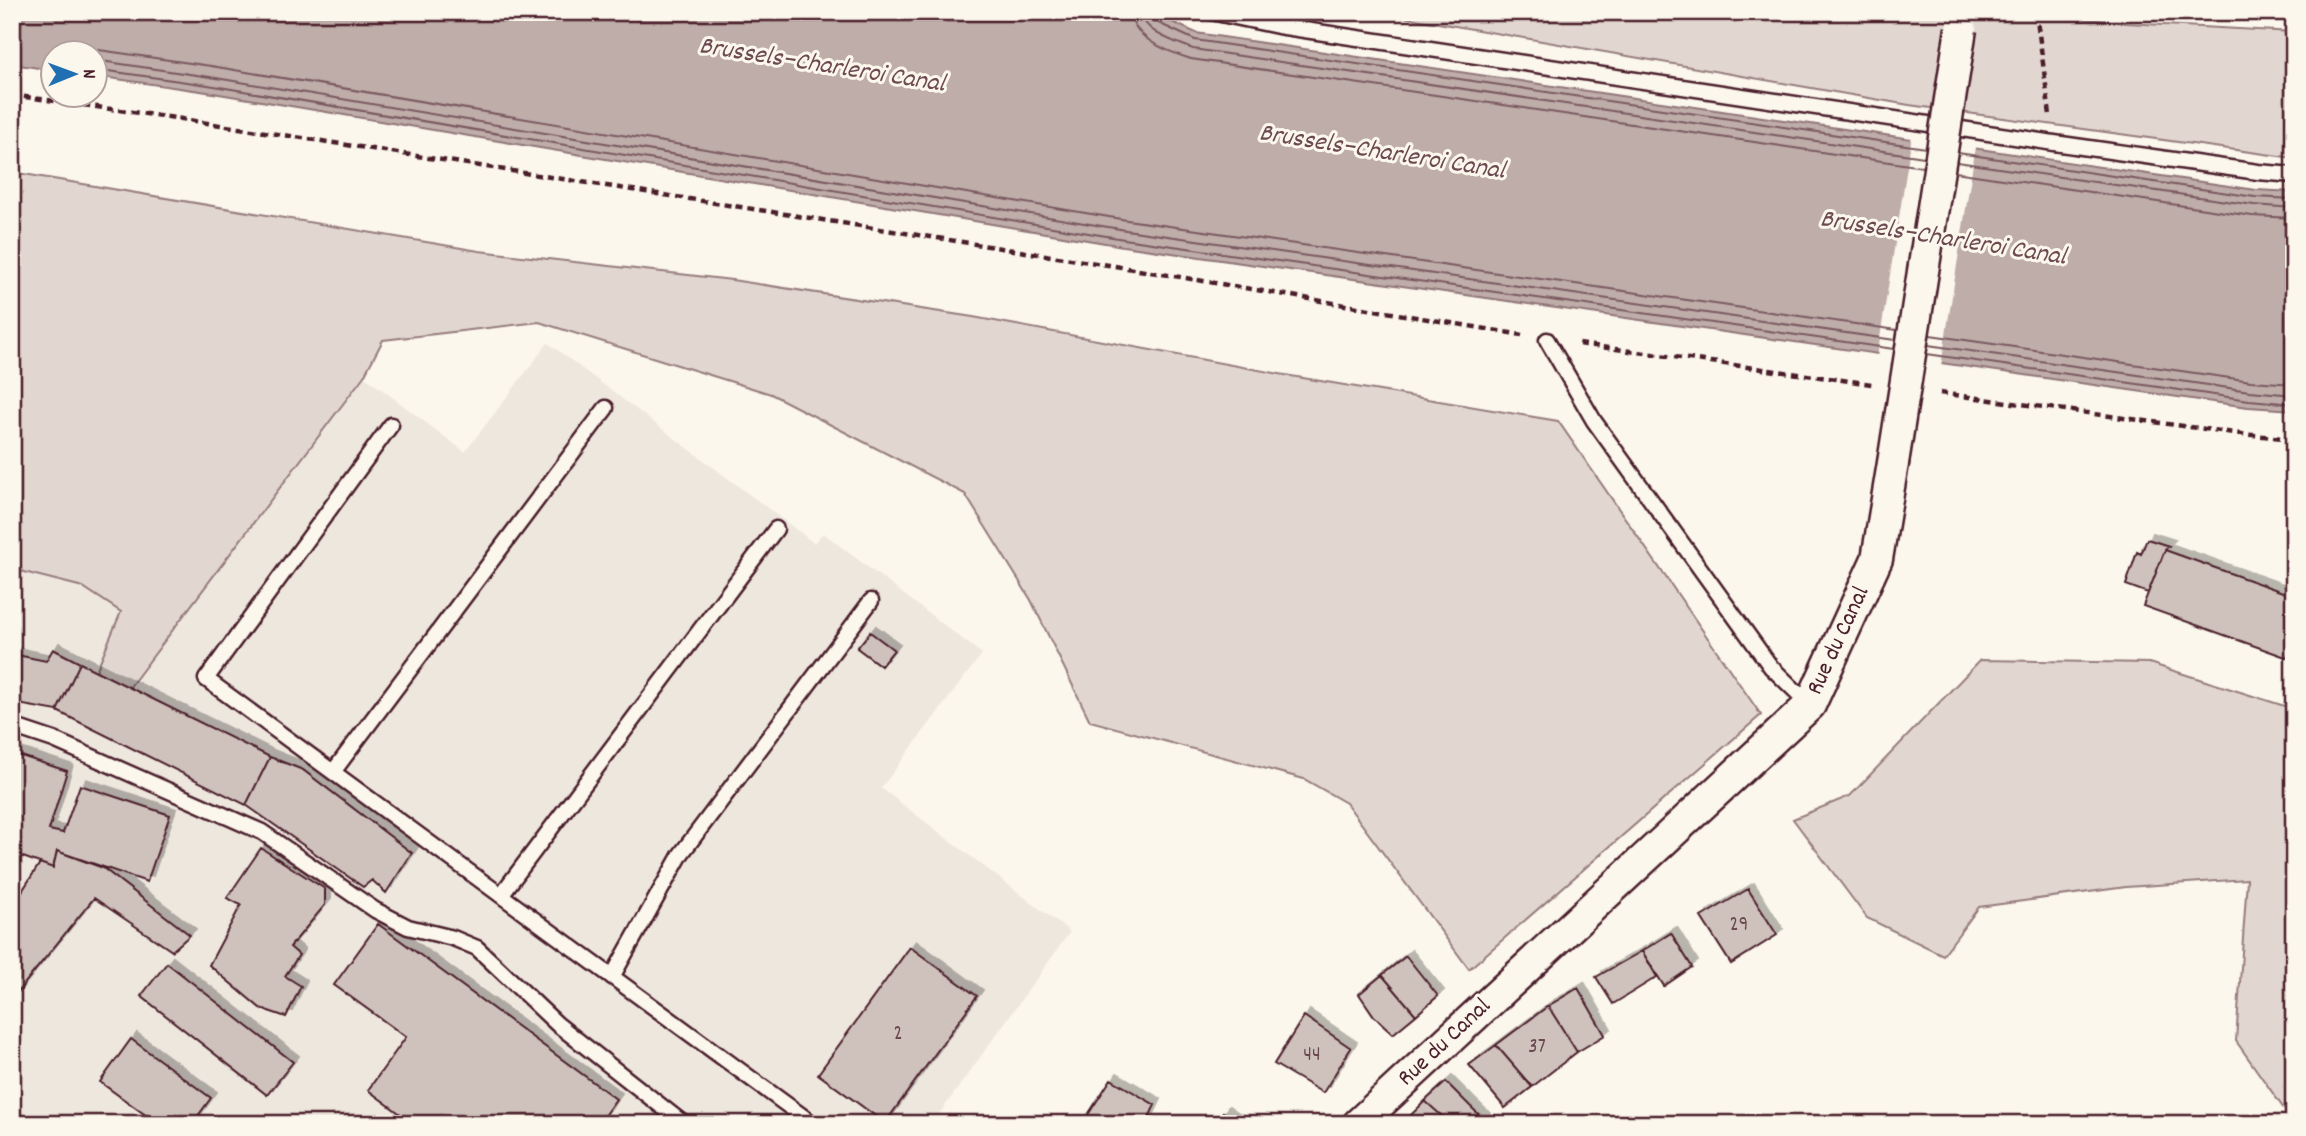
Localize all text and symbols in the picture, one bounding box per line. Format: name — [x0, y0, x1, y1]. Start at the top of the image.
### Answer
water label: Brussels–Charleroi Canal — [697, 28, 949, 104]
north arrow — [38, 38, 108, 108]
text: N — [74, 69, 101, 79]
water label: Brussels–Charleroi Canal — [1257, 115, 1509, 191]
water label: Brussels–Charleroi Canal — [1818, 201, 2070, 277]
street label: Rue du Canal — [1799, 581, 1879, 701]
house number: 29 — [1730, 911, 1748, 941]
street label: Rue du Canal — [1391, 991, 1499, 1095]
house number: 2 — [893, 1020, 903, 1050]
house number: 37 — [1528, 1033, 1546, 1063]
house number: 44 — [1303, 1041, 1321, 1071]

